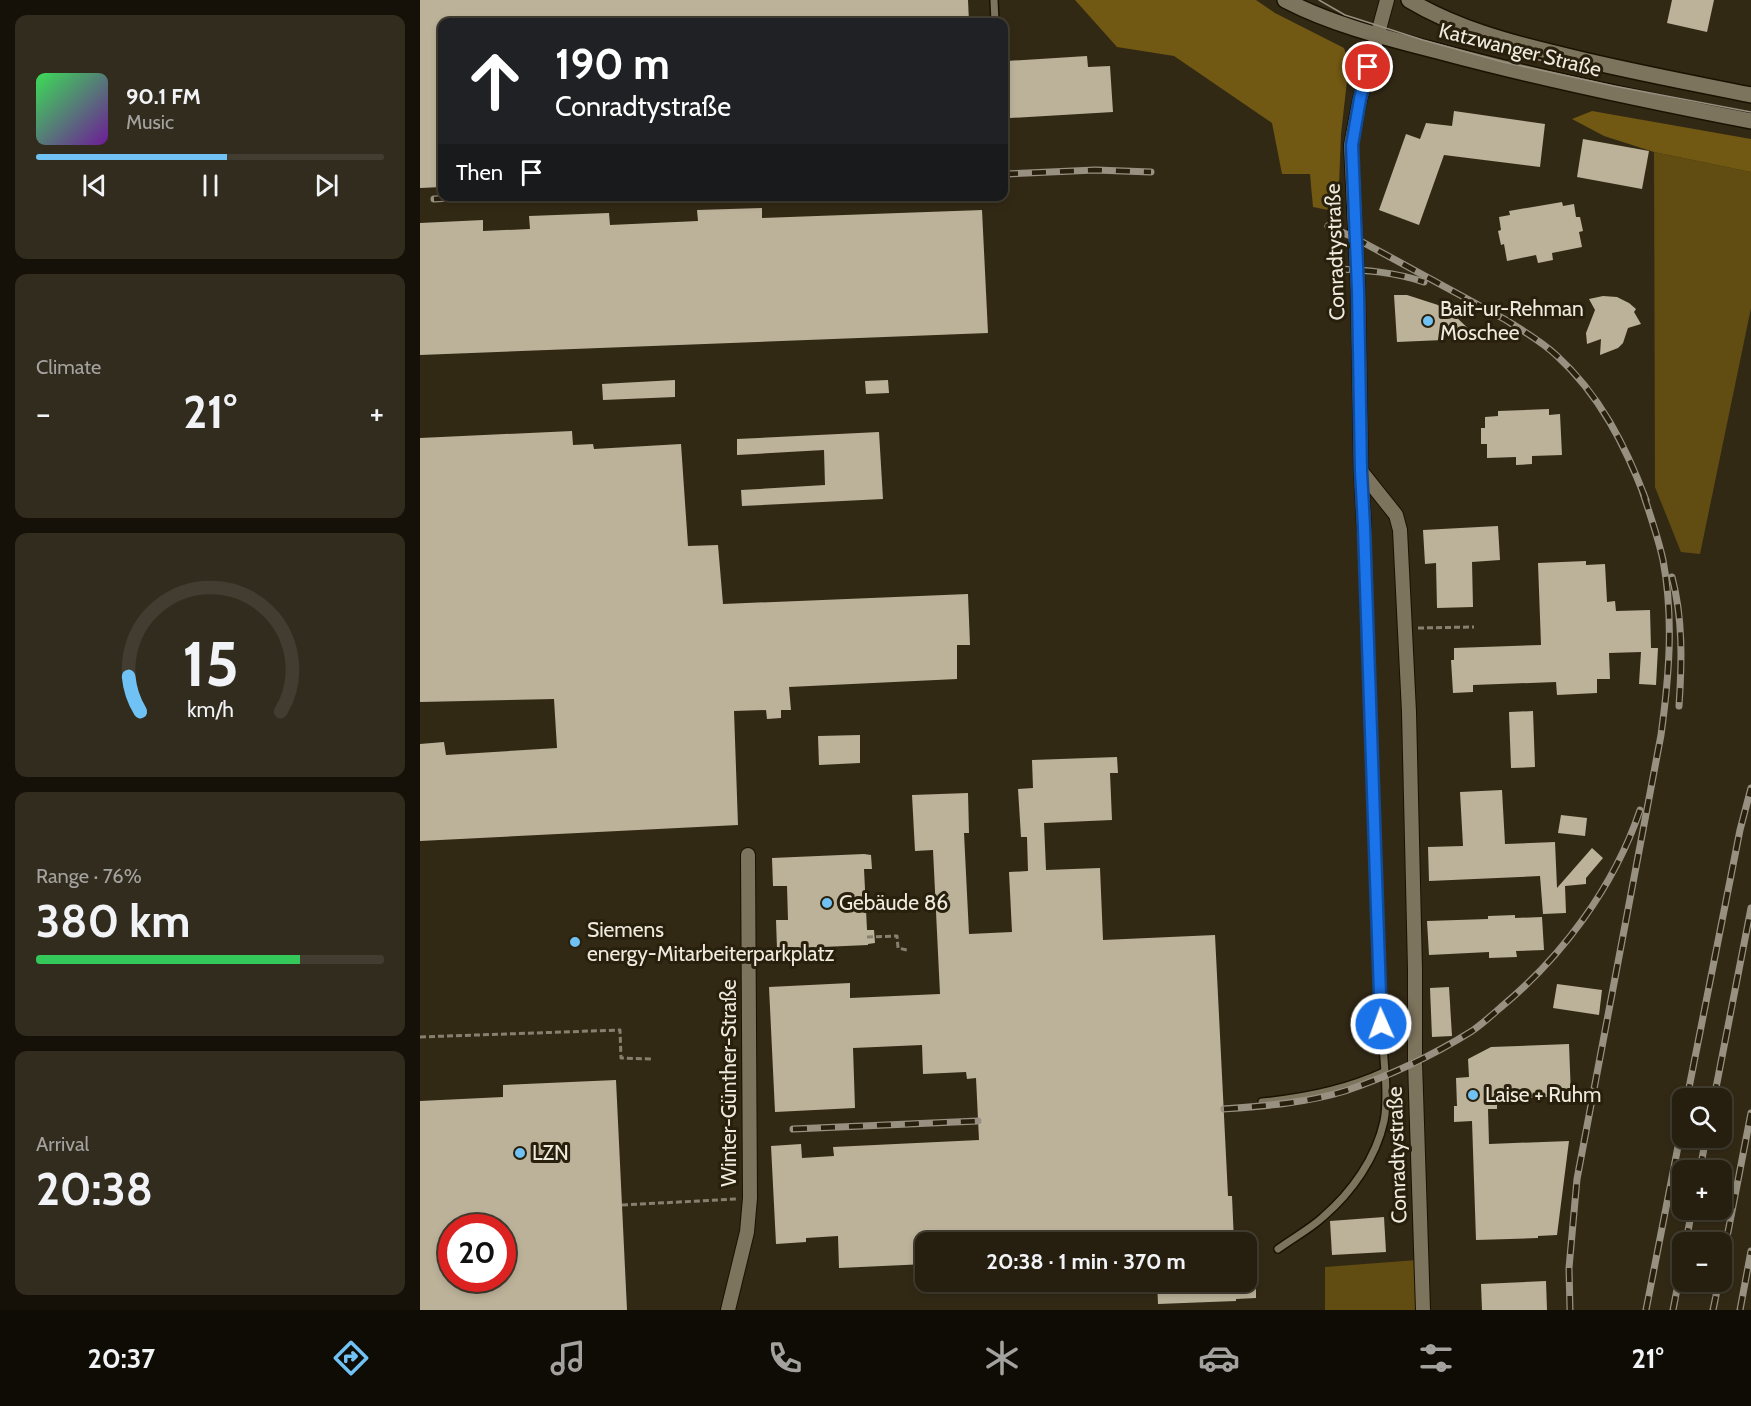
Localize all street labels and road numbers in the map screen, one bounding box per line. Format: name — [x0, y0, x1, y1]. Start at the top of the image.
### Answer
street label: Katzwanger Straße — [1436, 17, 1604, 82]
street label: Conradtystraße — [1320, 183, 1349, 321]
street label: Winter-Günther-Straße — [716, 979, 741, 1187]
street label: Conradtystraße — [1382, 1086, 1411, 1224]

